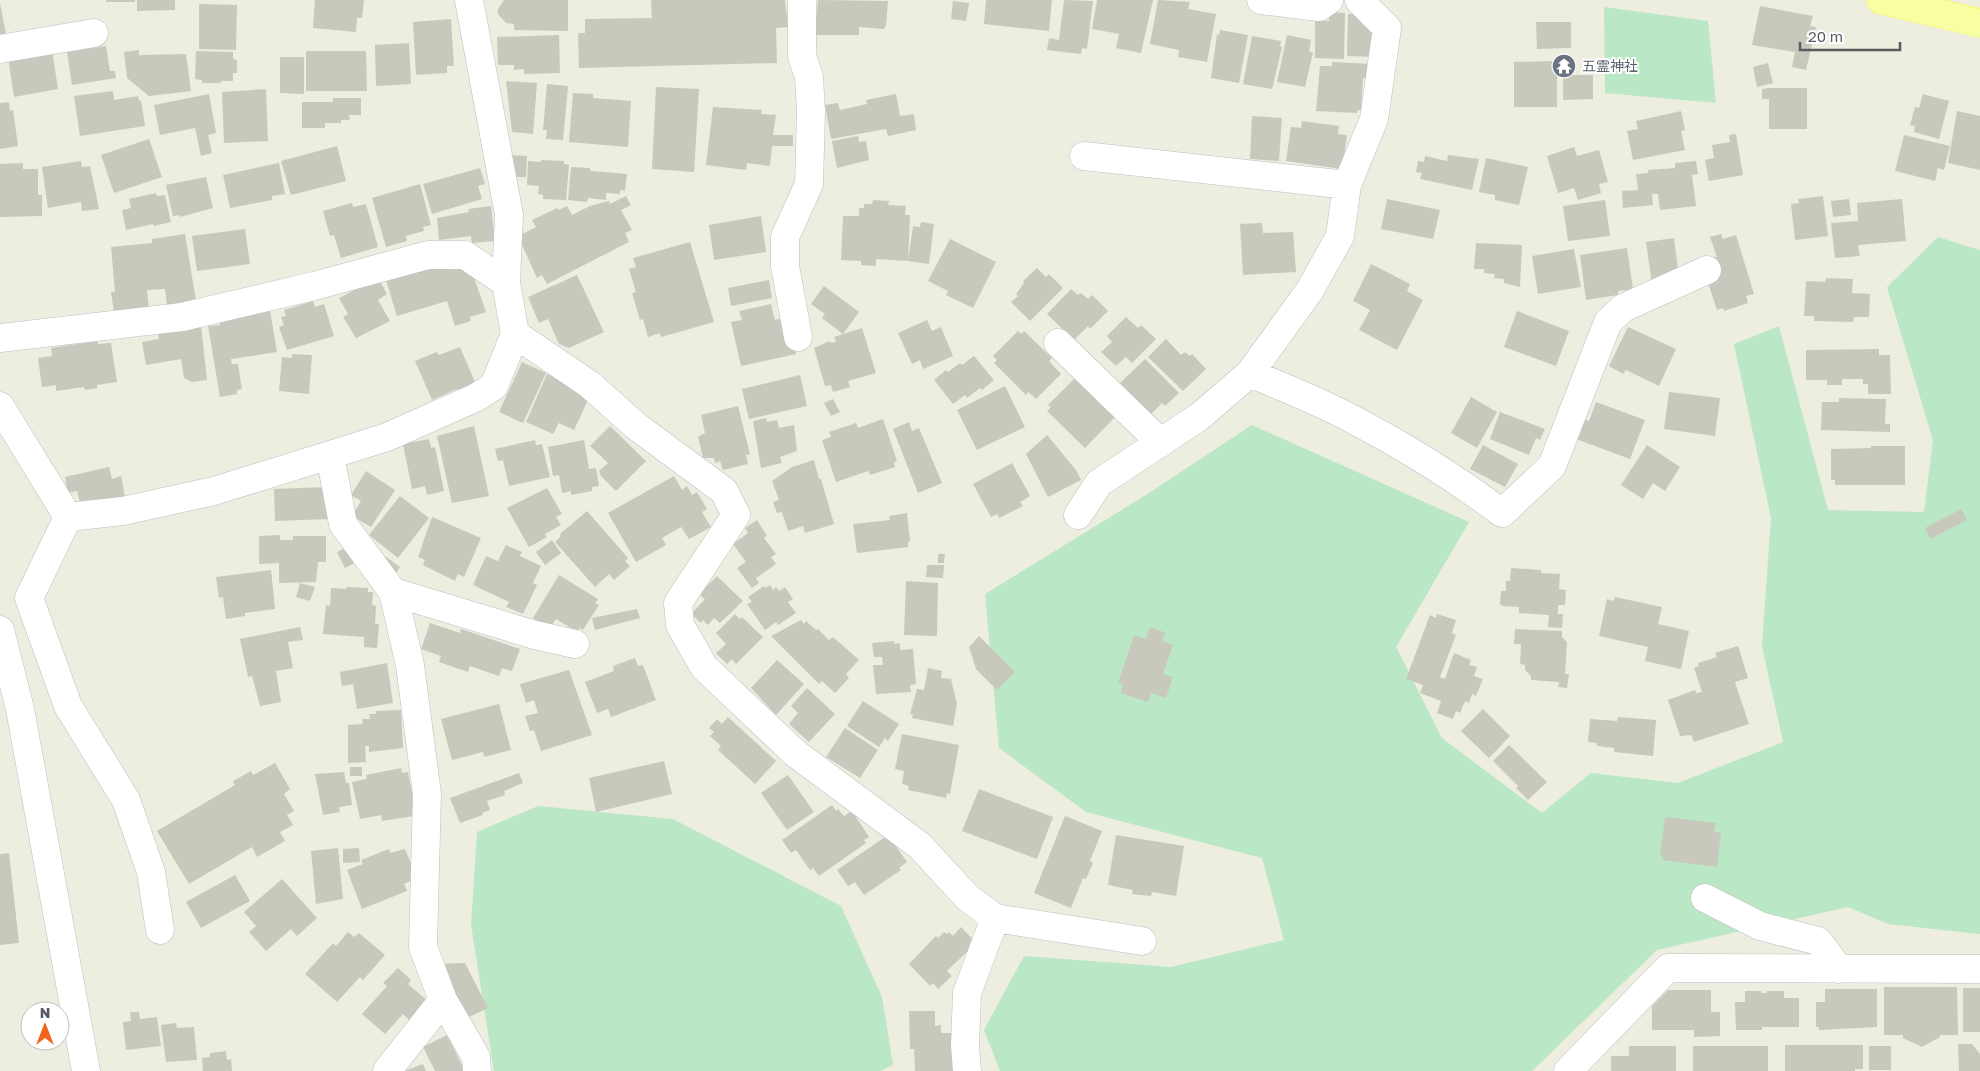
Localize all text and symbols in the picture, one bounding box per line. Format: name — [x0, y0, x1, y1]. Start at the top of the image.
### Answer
scale bar — [1800, 20, 1900, 52]
text: 20 m — [1808, 27, 1843, 45]
temple icon: 五霊神社 — [1551, 53, 1577, 79]
place label: 五霊神社 — [1582, 57, 1638, 74]
north arrow — [20, 1001, 70, 1051]
text: N — [40, 1004, 50, 1021]

